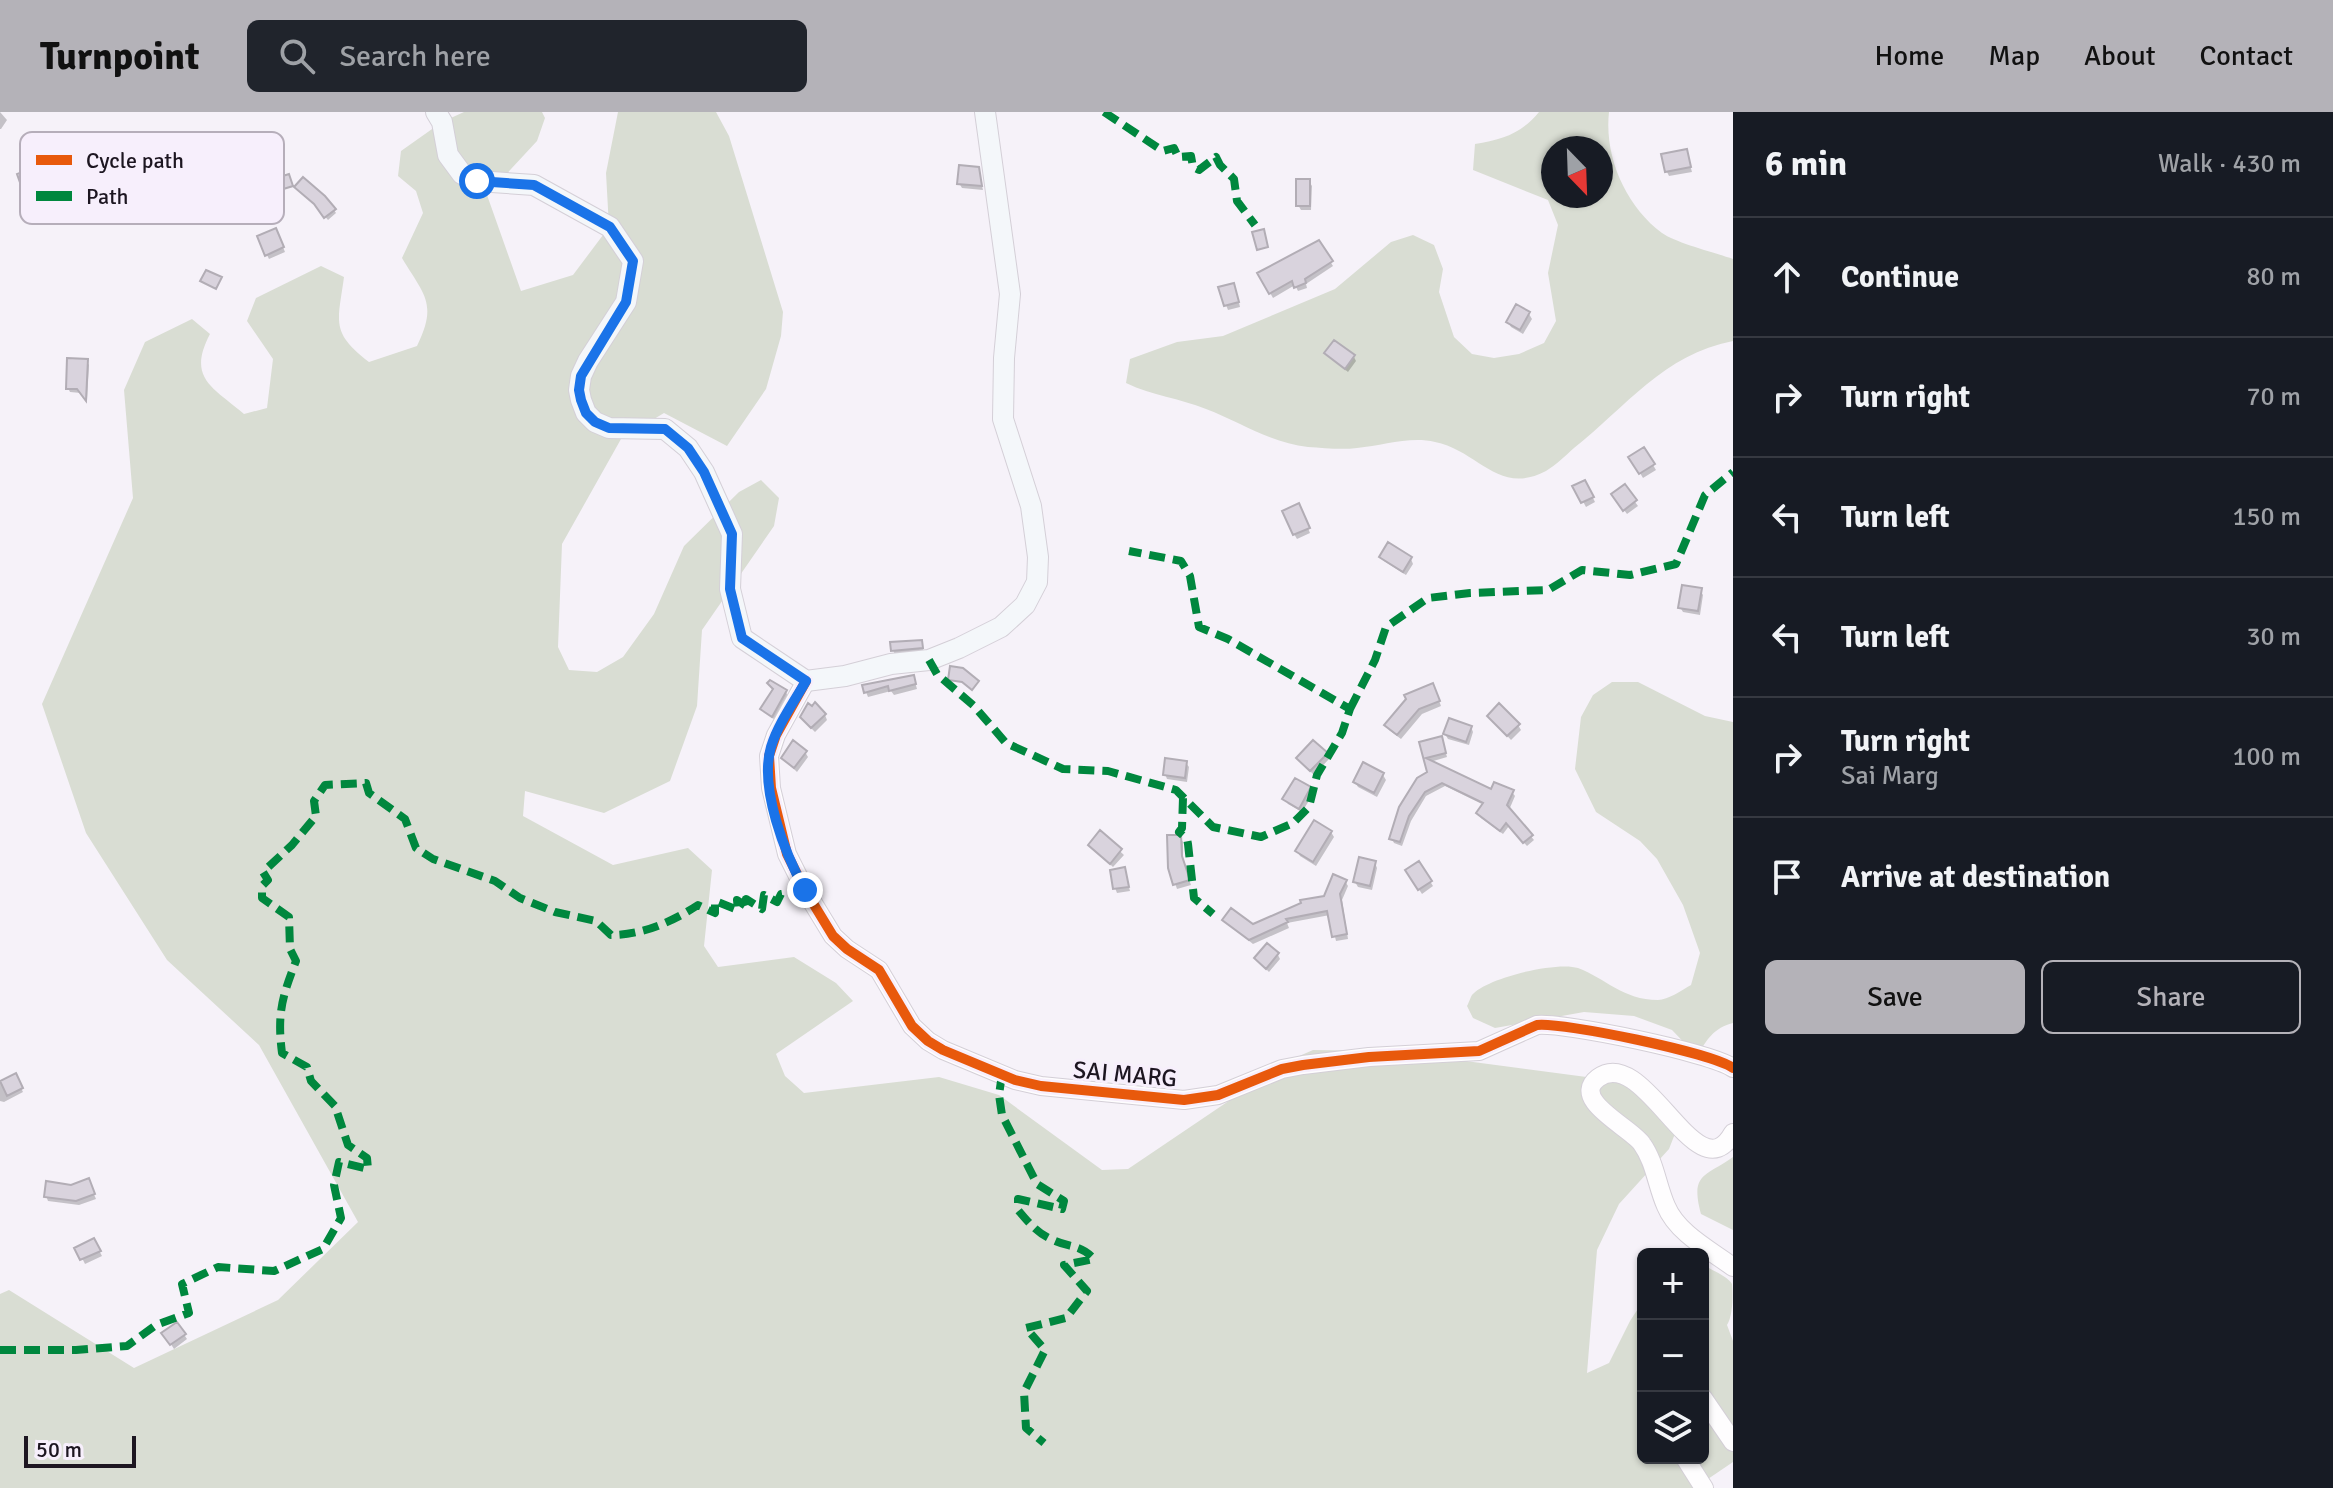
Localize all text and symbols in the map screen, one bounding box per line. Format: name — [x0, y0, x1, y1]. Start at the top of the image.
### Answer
search box — [247, 20, 807, 92]
text: Turnpoint — [40, 33, 199, 80]
icon: search — [275, 34, 319, 78]
text: Search here — [339, 38, 491, 75]
text: Home — [1875, 39, 1944, 73]
text: Map — [1988, 39, 2040, 73]
text: About — [2084, 39, 2156, 73]
text: Contact — [2200, 39, 2293, 73]
legend — [20, 132, 284, 224]
north arrow — [1541, 136, 1613, 208]
text: 6 min — [1765, 143, 1847, 185]
text: Cycle path — [86, 147, 184, 174]
text: Walk · 430 m — [2158, 148, 2301, 180]
route start — [459, 163, 495, 199]
text: Path — [86, 183, 129, 210]
icon: ahead — [1765, 255, 1809, 299]
text: Continue — [1841, 259, 1959, 296]
text: 80 m — [2246, 261, 2301, 293]
icon: right — [1765, 375, 1809, 419]
text: Turn right — [1841, 379, 1970, 416]
text: 70 m — [2246, 381, 2301, 413]
icon: left — [1765, 495, 1809, 539]
text: Turn left — [1841, 499, 1950, 536]
text: 150 m — [2232, 501, 2301, 533]
icon: left — [1765, 615, 1809, 659]
text: Turn left — [1841, 619, 1950, 656]
text: 30 m — [2246, 621, 2301, 653]
text: Turn right — [1841, 723, 1970, 760]
icon: right — [1765, 735, 1809, 779]
text: 100 m — [2232, 741, 2301, 773]
text: Sai Marg — [1841, 760, 1939, 792]
icon: arrive — [1765, 855, 1809, 899]
text: Arrive at destination — [1841, 859, 2110, 896]
route end — [787, 872, 823, 908]
button: Save — [1765, 960, 2025, 1034]
button: Share — [2041, 960, 2301, 1034]
street label: SAI MARG — [1072, 1055, 1178, 1093]
map controls — [1637, 1248, 1709, 1464]
button: + — [1637, 1248, 1709, 1320]
button: − — [1637, 1320, 1709, 1392]
button: layers — [1637, 1392, 1709, 1464]
scale bar — [24, 1432, 136, 1468]
text: 50 m — [36, 1436, 82, 1463]

